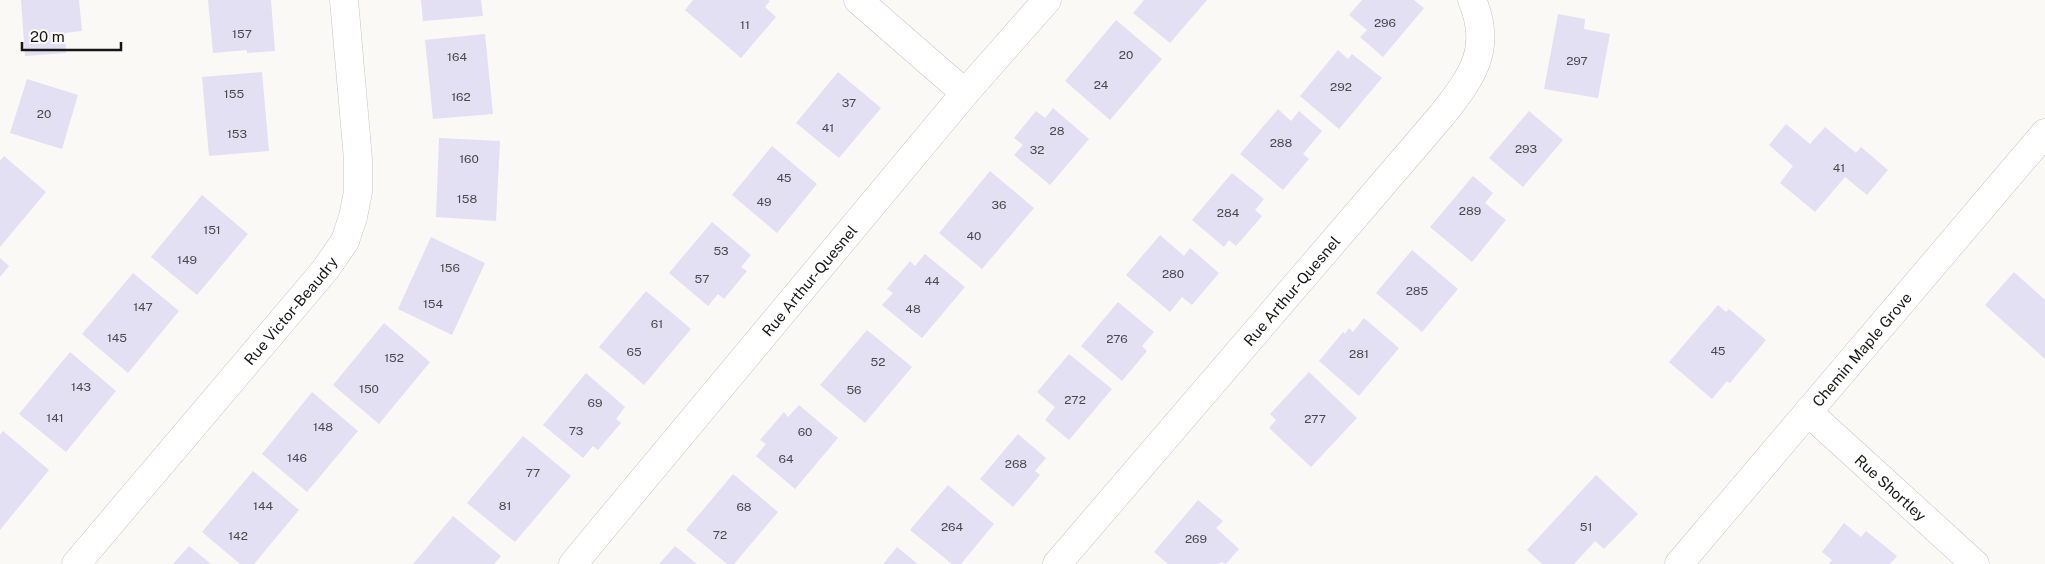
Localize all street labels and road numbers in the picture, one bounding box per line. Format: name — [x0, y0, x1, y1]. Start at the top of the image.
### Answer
street label: Rue Arthur-Quesnel — [758, 222, 860, 339]
street label: Rue Arthur-Quesnel — [1240, 232, 1343, 349]
street label: Rue Victor-Beaudry — [240, 253, 340, 368]
street label: Chemin Maple Grove — [1808, 289, 1915, 410]
street label: Rue Shortley — [1852, 451, 1930, 524]

